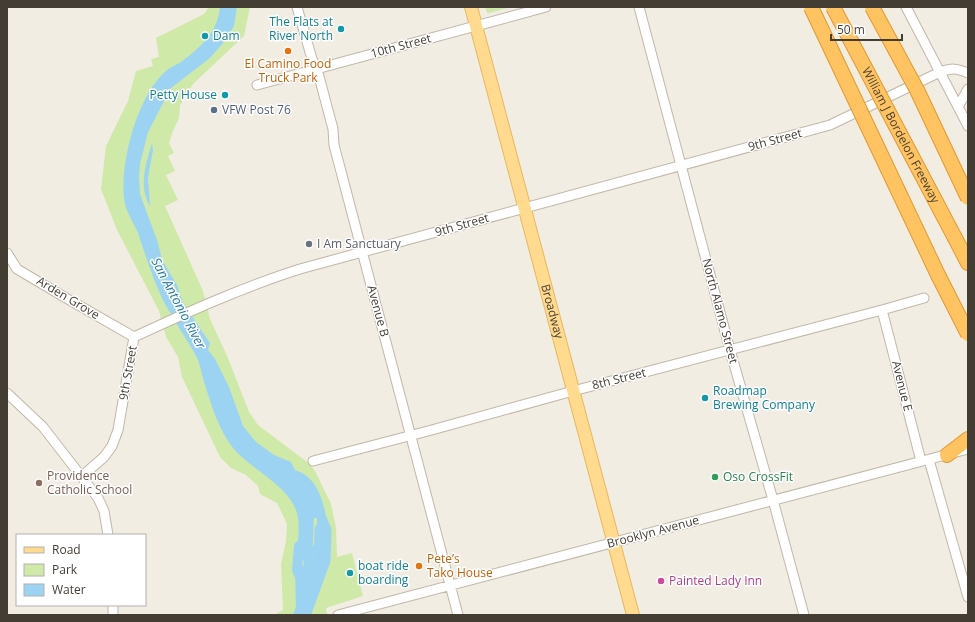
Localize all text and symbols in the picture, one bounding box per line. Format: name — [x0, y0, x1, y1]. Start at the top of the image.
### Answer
place label: The Flats at River North — [269, 13, 333, 44]
scale bar — [831, 16, 902, 42]
text: 50 m — [837, 21, 865, 38]
marker: The Flats at River North — [336, 24, 346, 34]
place label: Dam — [213, 27, 239, 44]
street label: 10th Street — [369, 29, 433, 62]
marker: Dam — [200, 31, 210, 41]
marker: El Camino Food Truck Park — [283, 46, 293, 56]
place label: El Camino Food Truck Park — [245, 55, 331, 86]
street label: William J Bordelon Freeway — [858, 64, 945, 207]
place label: Petty House — [149, 86, 217, 103]
marker: Petty House — [220, 90, 230, 100]
place label: VFW Post 76 — [222, 101, 291, 118]
marker: VFW Post 76 — [209, 105, 219, 115]
street label: 9th Street — [746, 124, 804, 155]
street label: 9th Street — [433, 209, 491, 240]
place label: I Am Sanctuary — [317, 235, 402, 252]
marker: I Am Sanctuary — [304, 239, 314, 249]
water label: San Antonio River — [147, 254, 211, 353]
street label: North Alamo Street — [698, 256, 743, 365]
street label: Arden Grove — [34, 272, 103, 323]
street label: Broadway — [537, 282, 568, 341]
street label: Avenue B — [363, 283, 394, 339]
street label: 9th Street — [114, 344, 141, 402]
street label: Avenue E — [888, 359, 917, 413]
street label: 8th Street — [590, 364, 648, 393]
place label: Roadmap Brewing Company — [713, 382, 816, 413]
marker: Roadmap Brewing Company — [700, 393, 710, 403]
place label: Providence Catholic School — [47, 467, 132, 498]
place label: Oso CrossFit — [723, 468, 793, 485]
marker: Oso CrossFit — [710, 472, 720, 482]
marker: Providence Catholic School — [34, 478, 44, 488]
street label: Brooklyn Avenue — [605, 511, 701, 552]
legend — [16, 534, 146, 606]
text: Road — [52, 541, 81, 558]
place label: Pete’s Tako House — [427, 550, 493, 581]
place label: boat ride boarding — [358, 557, 409, 588]
text: Park — [52, 561, 78, 578]
marker: Pete’s Tako House — [414, 561, 424, 571]
marker: boat ride boarding — [345, 568, 355, 578]
place label: Painted Lady Inn — [669, 572, 762, 589]
marker: Painted Lady Inn — [656, 576, 666, 586]
text: Water — [52, 581, 86, 598]

